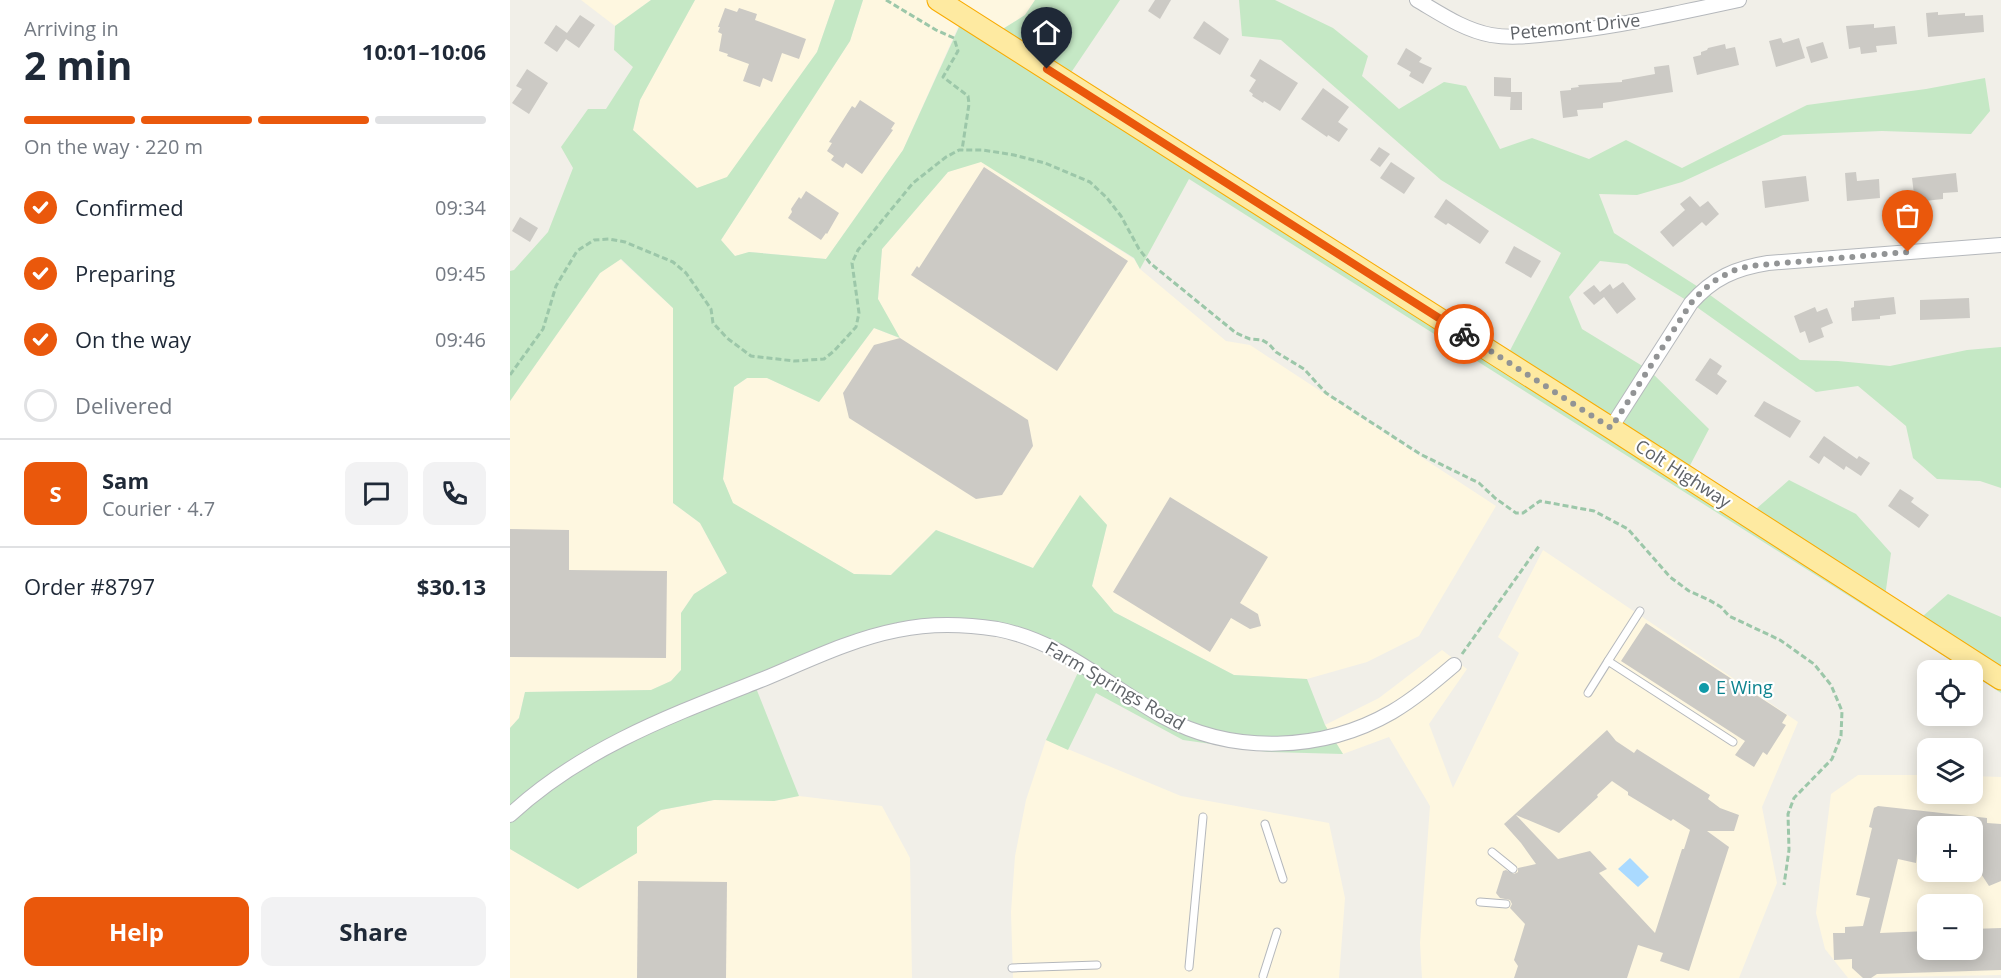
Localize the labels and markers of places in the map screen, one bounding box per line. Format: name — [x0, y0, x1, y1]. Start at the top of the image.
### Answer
pin — [1021, 7, 1072, 69]
pin — [1882, 190, 1933, 252]
place label: E Wing — [1716, 675, 1773, 699]
marker: E Wing — [1697, 681, 1711, 695]

